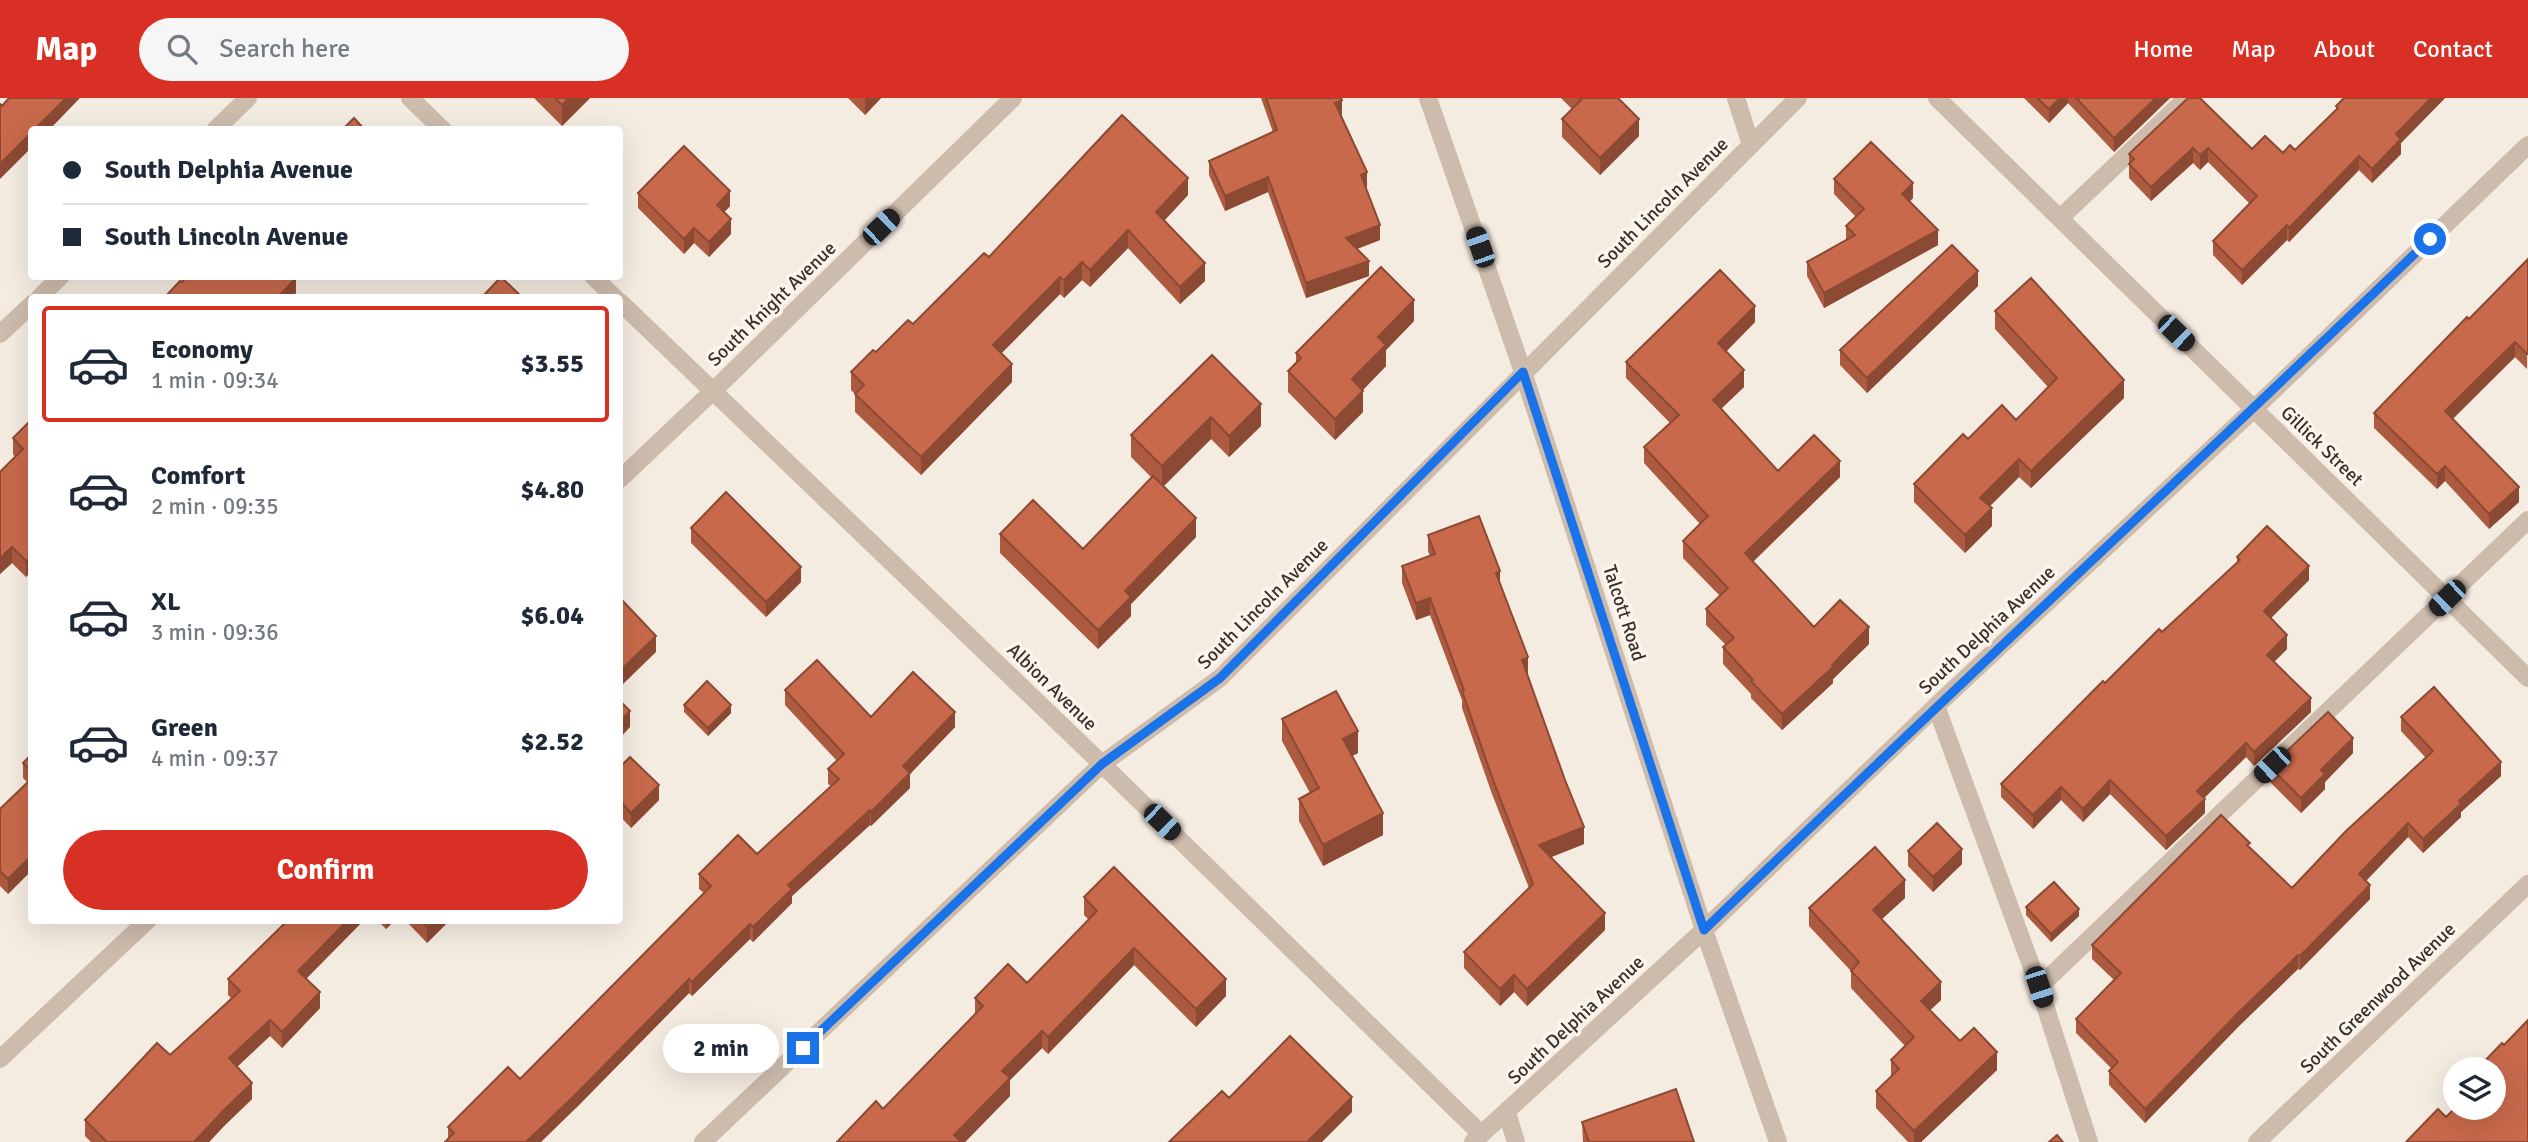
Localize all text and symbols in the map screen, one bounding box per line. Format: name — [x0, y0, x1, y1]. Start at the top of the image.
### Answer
search box — [139, 18, 629, 81]
text: Map — [35, 29, 97, 70]
icon: search — [163, 30, 201, 68]
text: Search here — [219, 33, 350, 65]
text: Home — [2133, 34, 2193, 64]
text: Map — [2231, 34, 2276, 64]
text: About — [2314, 34, 2375, 64]
text: Contact — [2413, 34, 2493, 64]
street label: South Lincoln Avenue — [1593, 133, 1733, 273]
text: South Delphia Avenue — [105, 154, 353, 186]
car — [859, 205, 904, 249]
text: South Lincoln Avenue — [105, 221, 348, 253]
route start — [2414, 223, 2446, 255]
car — [1464, 224, 1497, 270]
street label: South Knight Avenue — [703, 237, 841, 371]
car — [2154, 311, 2199, 355]
icon: car — [67, 333, 130, 396]
text: Economy — [151, 334, 253, 366]
text: $3.55 — [520, 348, 584, 380]
text: 1 min · 09:34 — [151, 366, 279, 395]
street label: Gillick Street — [2276, 401, 2369, 492]
icon: car — [67, 459, 130, 522]
text: Comfort — [151, 460, 245, 492]
text: $4.80 — [520, 474, 584, 506]
text: 2 min · 09:35 — [151, 492, 279, 521]
street label: South Lincoln Avenue — [1193, 534, 1333, 674]
street label: South Delphia Avenue — [1914, 560, 2060, 700]
street label: Talcott Road — [1597, 562, 1651, 664]
car — [2425, 576, 2470, 620]
icon: car — [67, 585, 130, 648]
text: XL — [151, 586, 181, 618]
text: $6.04 — [520, 600, 584, 632]
text: 3 min · 09:36 — [151, 618, 279, 647]
street label: Albion Avenue — [1002, 638, 1102, 736]
icon: car — [67, 711, 130, 774]
text: Green — [151, 712, 218, 744]
text: $2.52 — [520, 726, 584, 758]
car — [2250, 743, 2295, 787]
text: 4 min · 09:37 — [151, 744, 279, 773]
car — [1140, 800, 1185, 844]
button: Confirm — [63, 830, 588, 910]
street label: South Greenwood Avenue — [2295, 918, 2461, 1078]
street label: South Delphia Avenue — [1503, 950, 1649, 1090]
car — [2023, 964, 2056, 1010]
callout: 2 min — [663, 1024, 778, 1072]
route end — [787, 1032, 819, 1064]
text: 2 min — [693, 1034, 749, 1063]
map controls — [2443, 1057, 2506, 1120]
button: layers — [2443, 1057, 2506, 1120]

